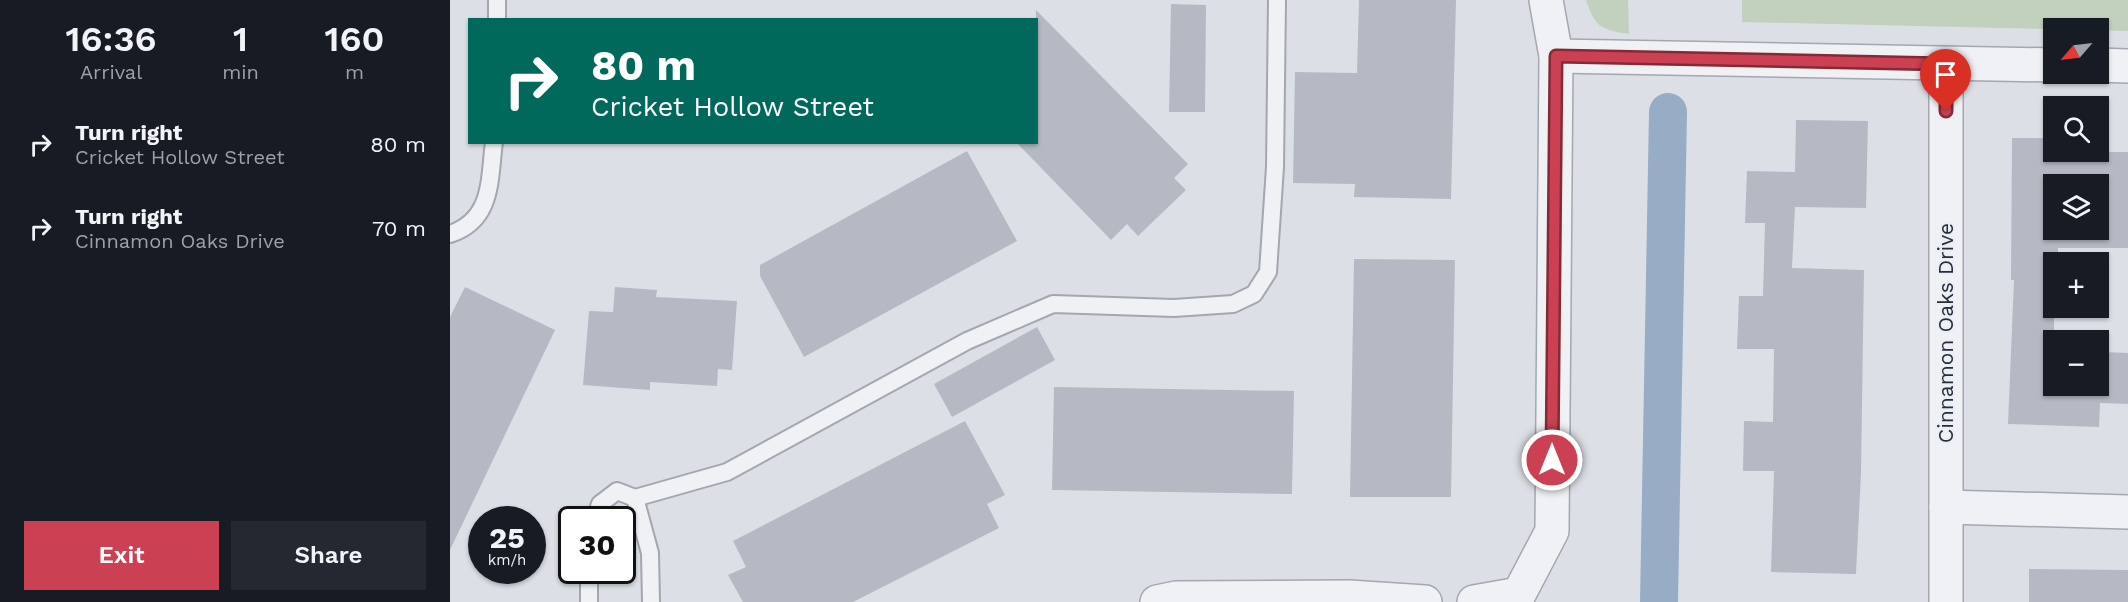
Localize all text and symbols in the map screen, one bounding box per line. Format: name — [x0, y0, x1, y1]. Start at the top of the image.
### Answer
text: 16:36 — [66, 18, 157, 60]
text: 1 — [233, 18, 248, 60]
text: 160 — [324, 18, 384, 60]
north arrow — [2043, 18, 2109, 84]
map controls — [2043, 18, 2109, 396]
text: 80 m — [591, 41, 696, 90]
icon: right — [492, 42, 570, 120]
pin — [1920, 49, 1971, 111]
icon: arrive — [1929, 58, 1962, 91]
text: Arrival — [80, 60, 142, 84]
text: min — [222, 60, 259, 84]
text: m — [345, 60, 364, 84]
text: Cricket Hollow Street — [591, 91, 874, 123]
button: search — [2043, 96, 2109, 162]
text: Turn right — [75, 120, 182, 145]
icon: right — [24, 128, 57, 161]
text: 80 m — [370, 132, 426, 157]
text: Cricket Hollow Street — [75, 145, 285, 169]
button: layers — [2043, 174, 2109, 240]
text: Turn right — [75, 204, 182, 229]
icon: right — [24, 212, 57, 245]
text: 70 m — [372, 216, 426, 241]
street label: Cinnamon Oaks Drive — [1933, 223, 1958, 443]
text: Cinnamon Oaks Drive — [75, 229, 285, 253]
button: + — [2043, 252, 2109, 318]
button: − — [2043, 330, 2109, 396]
position arrow — [1520, 428, 1584, 492]
speed limit sign: 30 — [558, 506, 636, 584]
text: 25 — [489, 520, 525, 555]
button: Exit — [24, 521, 219, 590]
button: Share — [231, 521, 426, 590]
text: km/h — [488, 551, 526, 569]

